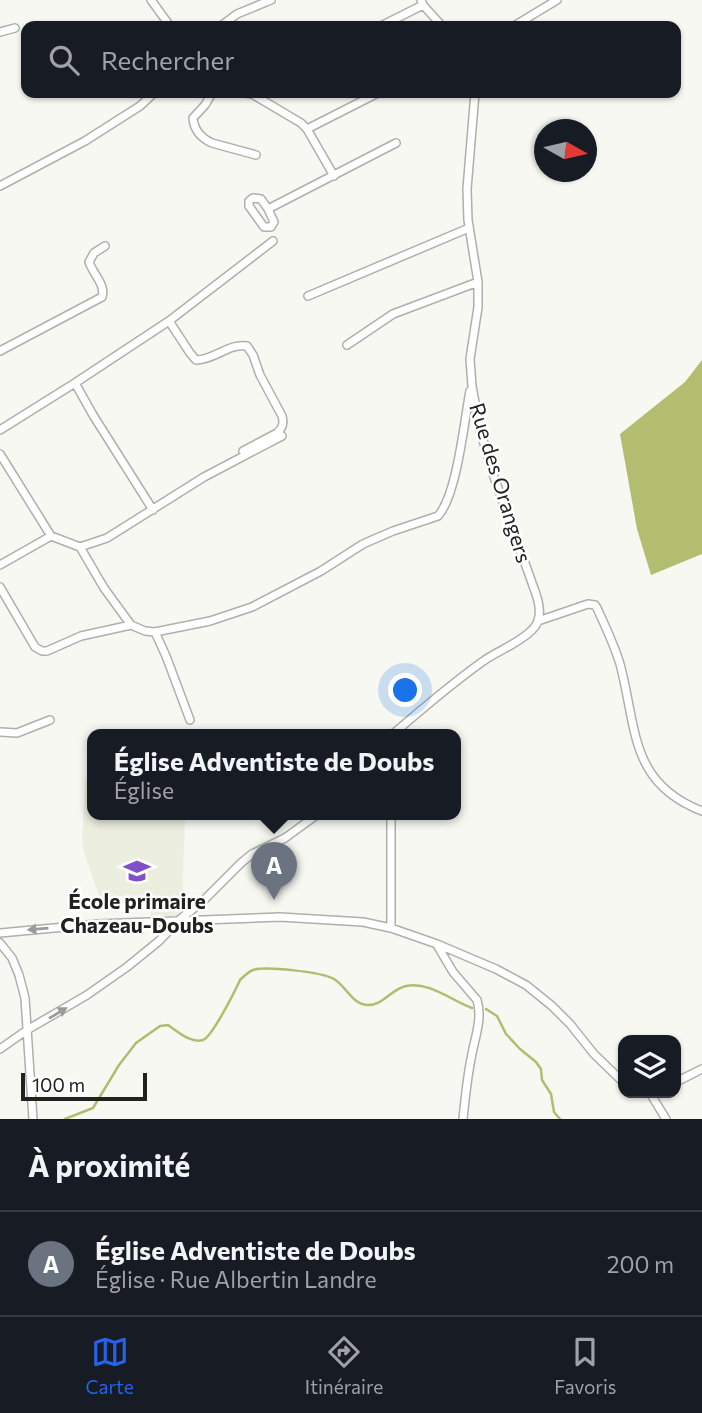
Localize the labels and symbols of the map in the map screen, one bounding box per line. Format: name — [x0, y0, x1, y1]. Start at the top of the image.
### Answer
north arrow — [534, 119, 597, 182]
street label: Rue des Orangers — [465, 400, 538, 565]
your location — [388, 673, 422, 707]
pin: A — [251, 842, 297, 900]
school or university icon: École primaire Chazeau-Doubs — [122, 856, 152, 886]
place label: École primaire Chazeau-Doubs — [60, 888, 214, 937]
one-way arrow — [26, 924, 48, 935]
one-way arrow — [49, 1007, 68, 1019]
scale bar — [21, 1070, 147, 1102]

